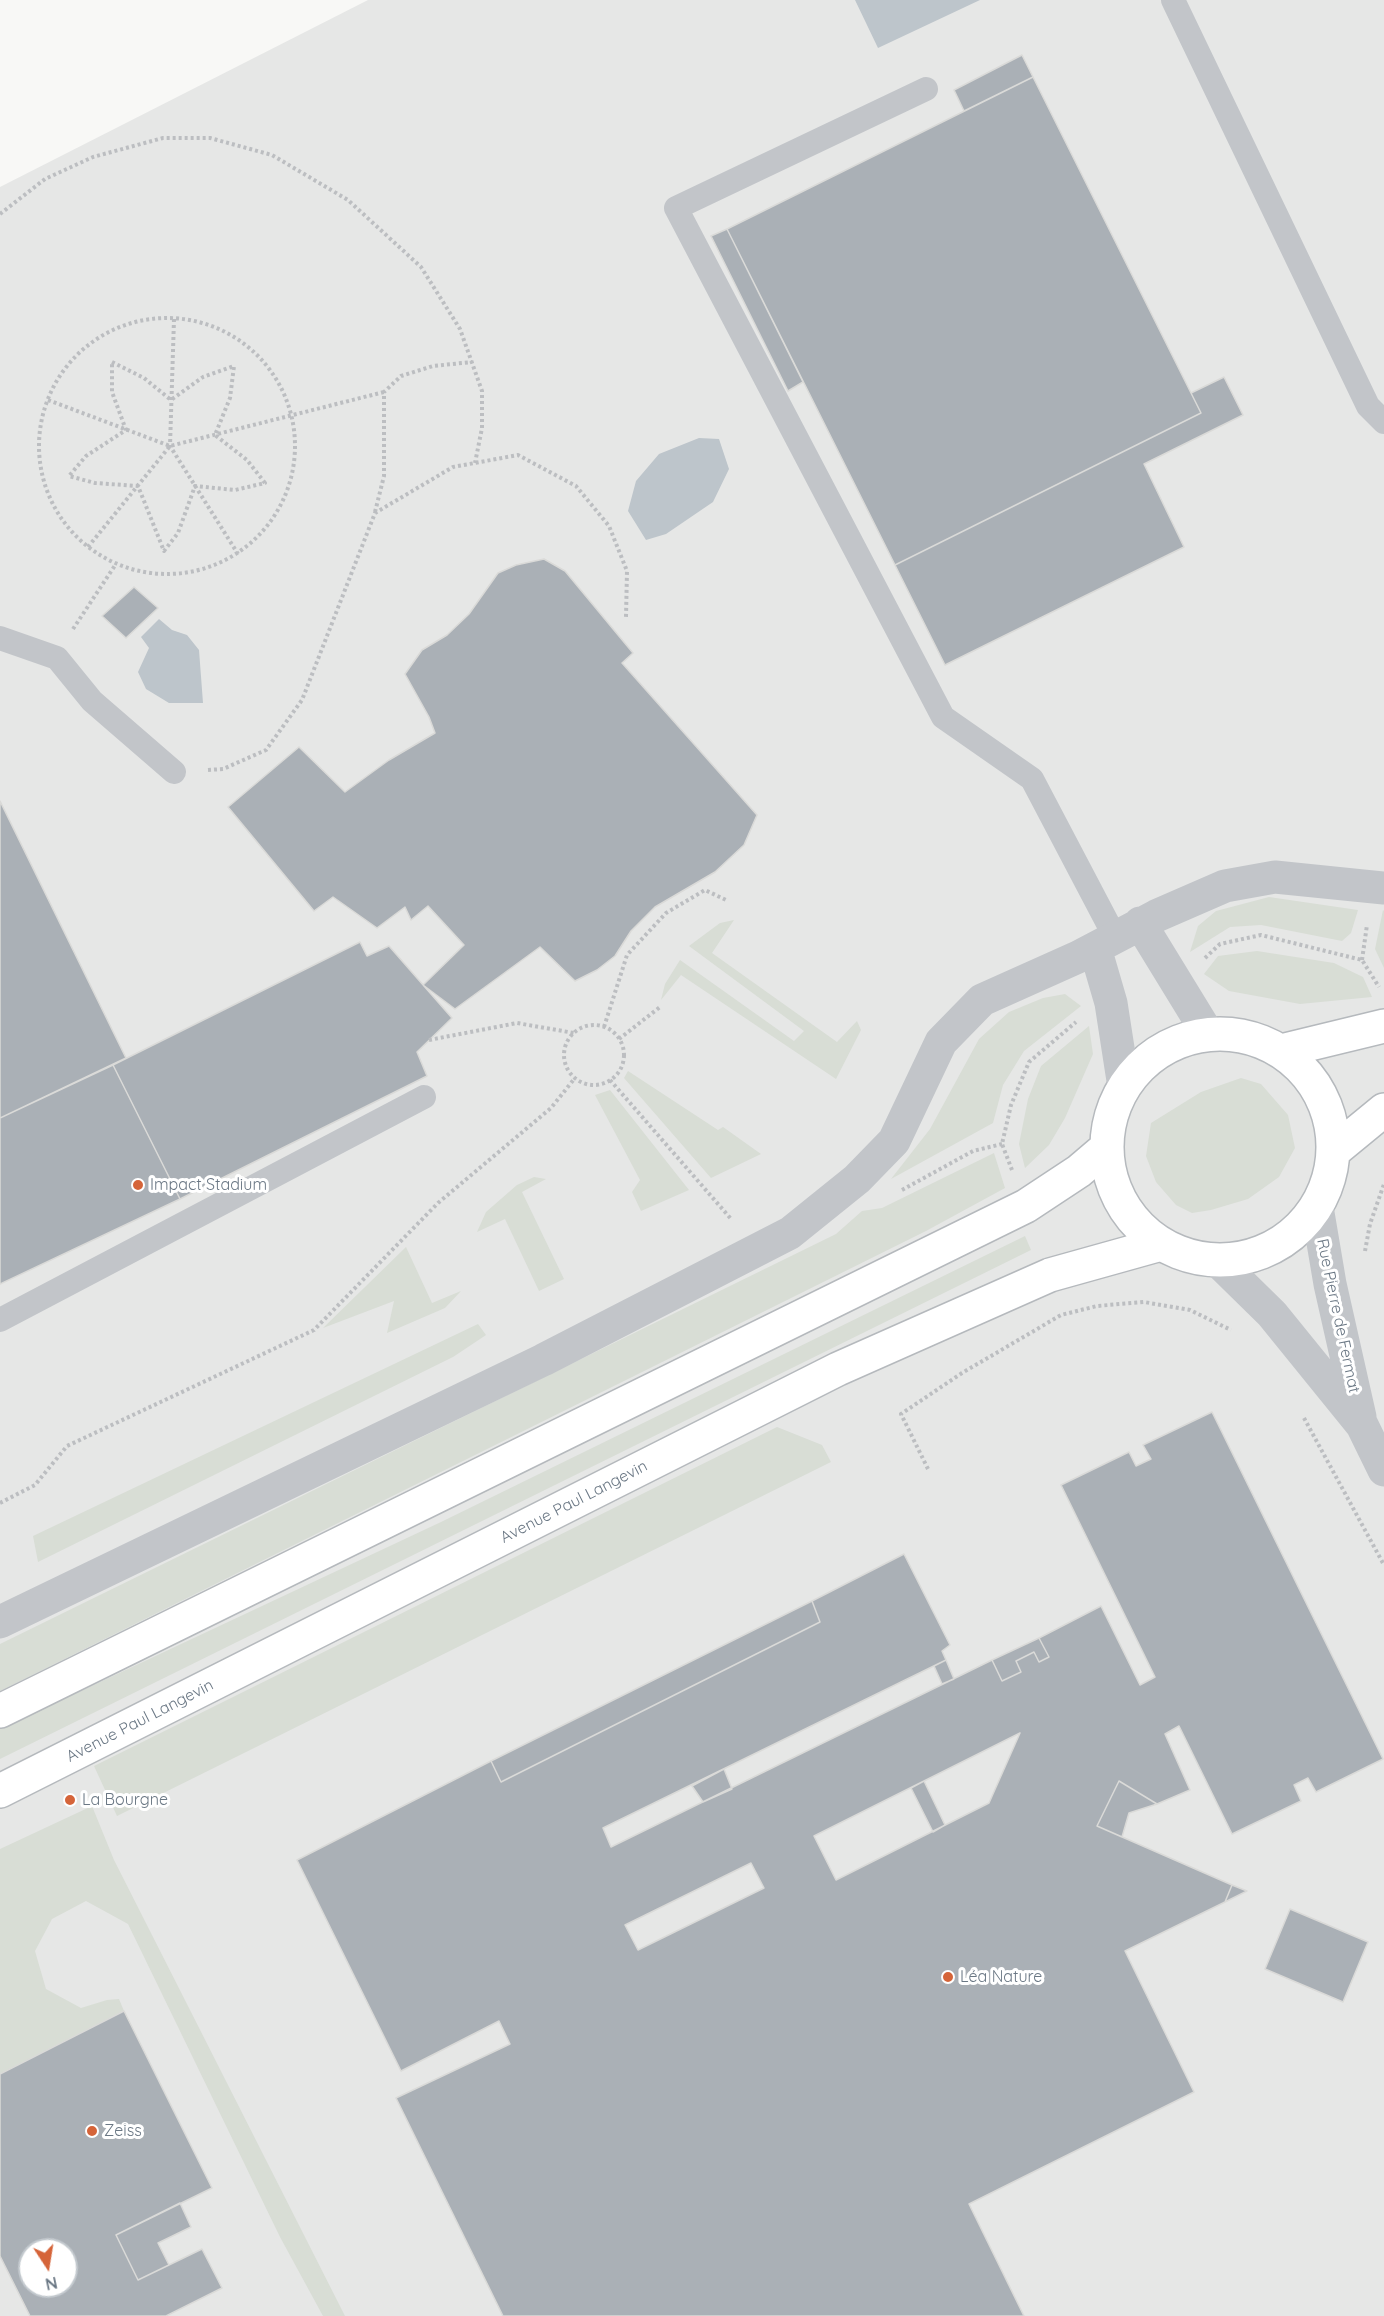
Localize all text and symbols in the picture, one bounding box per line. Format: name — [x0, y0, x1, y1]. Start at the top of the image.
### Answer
place label: Impact Stadium — [150, 1175, 267, 1195]
marker: Impact Stadium — [131, 1178, 145, 1192]
street label: Rue Pierre de Fermat — [1312, 1237, 1364, 1395]
street label: Avenue Paul Langevin — [497, 1457, 651, 1547]
street label: Avenue Paul Langevin — [63, 1676, 217, 1766]
place label: La Bourgne — [82, 1790, 168, 1810]
marker: La Bourgne — [63, 1793, 77, 1807]
place label: Léa Nature — [960, 1967, 1042, 1987]
marker: Léa Nature — [941, 1970, 955, 1984]
place label: Zeiss — [104, 2121, 142, 2141]
marker: Zeiss — [85, 2124, 99, 2138]
north arrow — [18, 2238, 78, 2298]
text: N — [44, 2273, 59, 2295]

